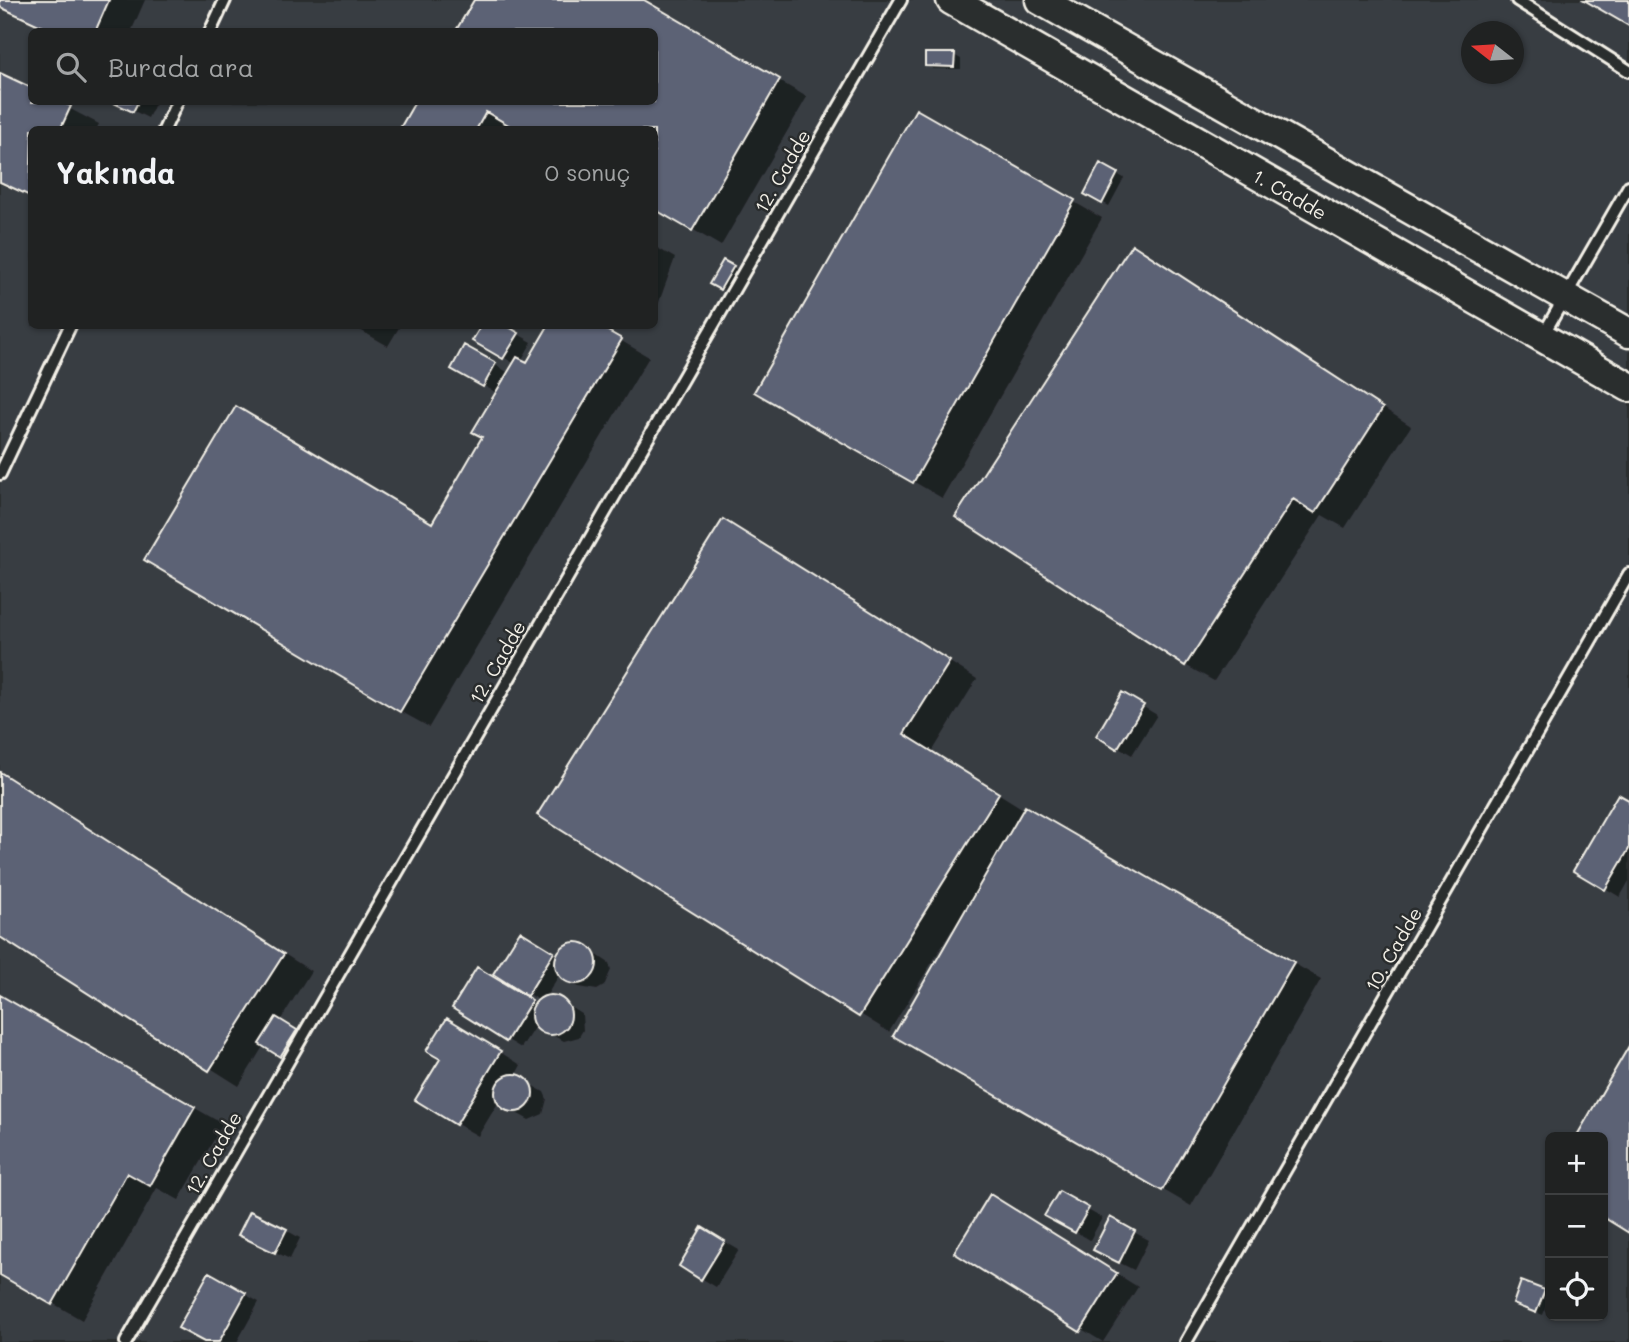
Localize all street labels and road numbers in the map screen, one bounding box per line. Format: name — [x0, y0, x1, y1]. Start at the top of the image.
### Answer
street label: 12. Cadde — [748, 125, 816, 217]
street label: 1. Cadde — [1248, 163, 1332, 225]
street label: 12. Cadde — [463, 616, 531, 708]
street label: 10. Cadde — [1359, 902, 1427, 996]
street label: 12. Cadde — [179, 1107, 247, 1199]

